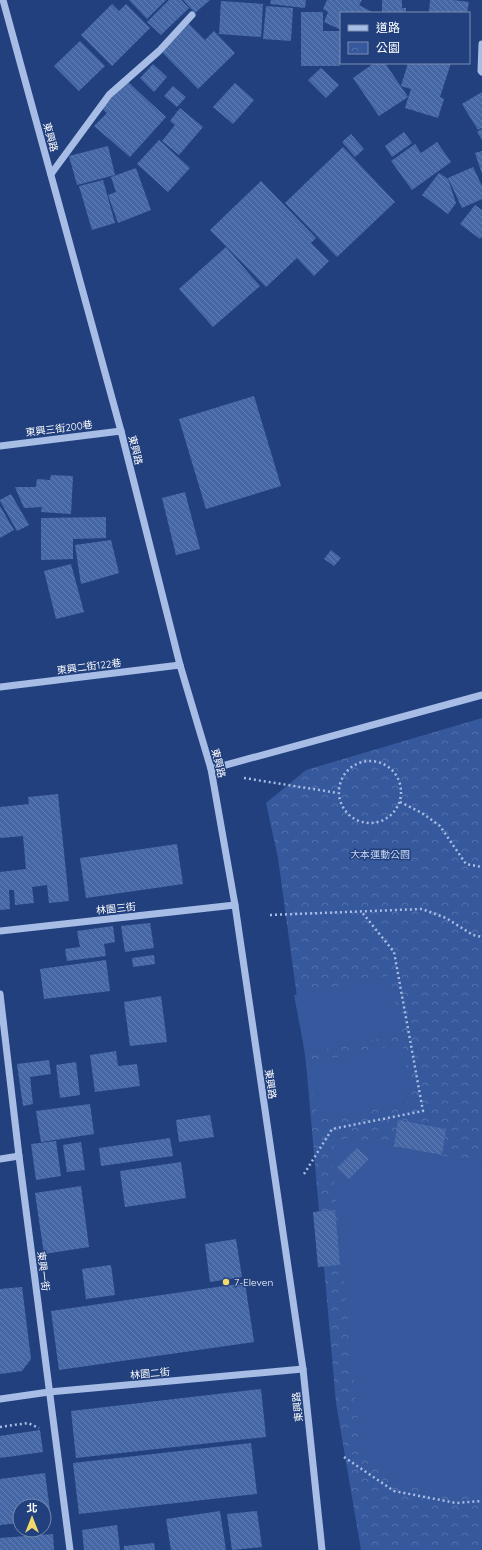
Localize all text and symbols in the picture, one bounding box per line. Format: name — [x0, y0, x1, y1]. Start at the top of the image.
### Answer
legend — [340, 12, 470, 64]
text: 道路 — [376, 20, 400, 35]
text: 公園 — [376, 40, 400, 55]
street label: 東興路 — [40, 121, 61, 153]
street label: 東興三街200巷 — [25, 418, 93, 439]
street label: 東興路 — [126, 434, 145, 466]
street label: 東興二街122巷 — [56, 656, 122, 677]
street label: 東興路 — [209, 747, 228, 779]
park label: 大本運動公園 — [350, 848, 410, 861]
street label: 林園三街 — [95, 900, 137, 917]
street label: 東興路 — [262, 1068, 279, 1100]
street label: 東興一街 — [35, 1250, 52, 1292]
place label: 7-Eleven — [234, 1276, 273, 1289]
marker: 7-Eleven — [221, 1277, 231, 1287]
street label: 林園二街 — [130, 1365, 171, 1382]
street label: 東興路 — [289, 1391, 306, 1423]
north arrow — [12, 1498, 52, 1538]
text: 北 — [27, 1501, 38, 1515]

